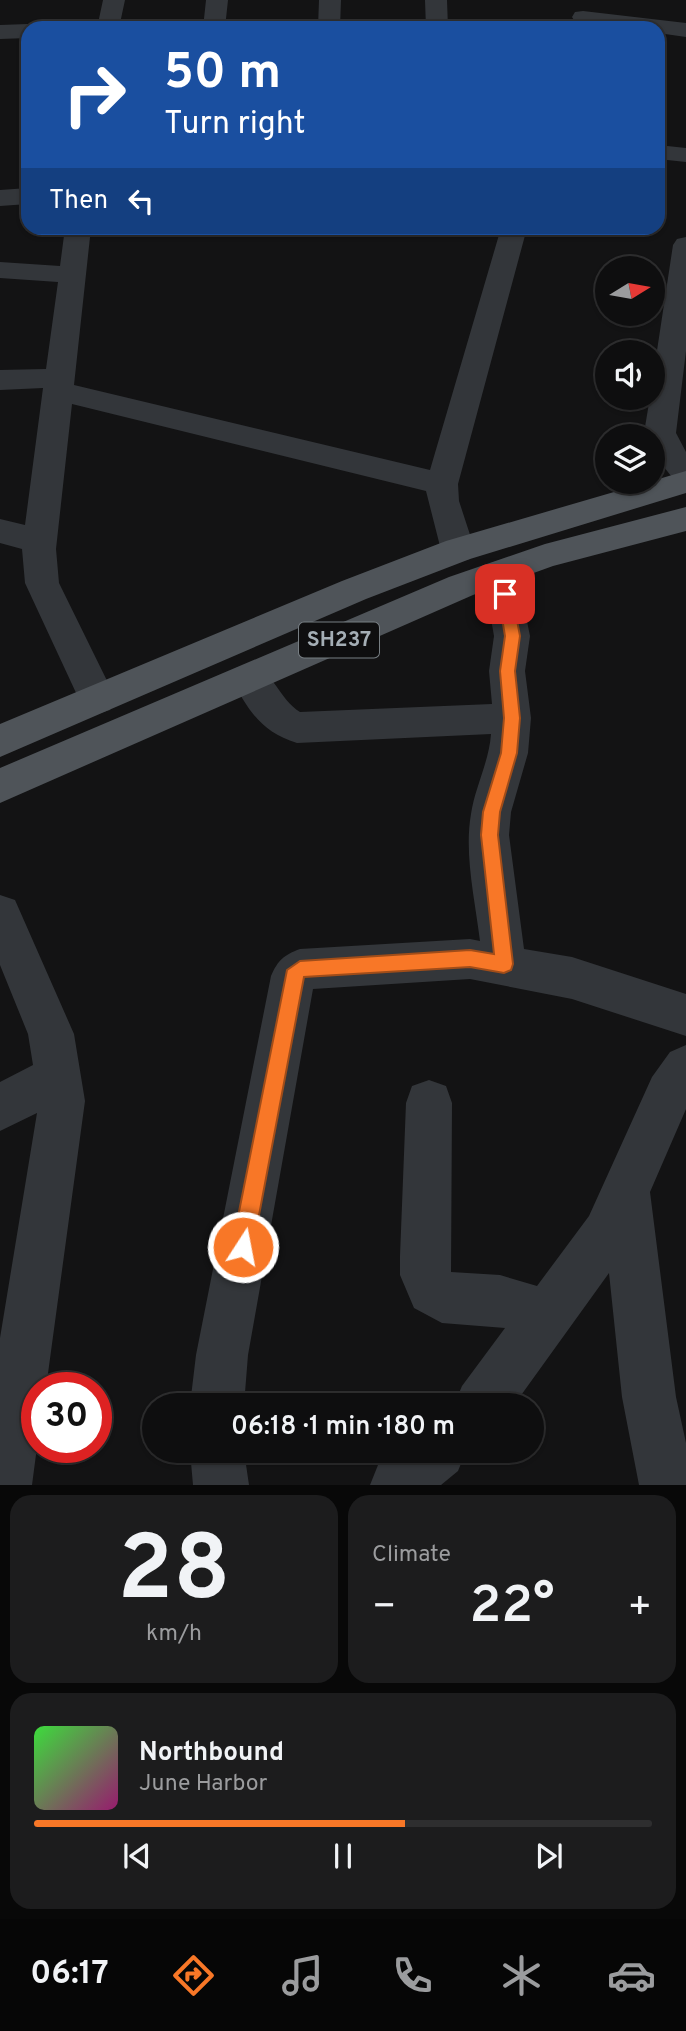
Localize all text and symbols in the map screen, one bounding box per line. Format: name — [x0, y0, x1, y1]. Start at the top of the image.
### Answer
text: 50 m — [164, 44, 281, 106]
icon: right — [49, 49, 140, 140]
text: Turn right — [164, 105, 306, 145]
icon: left — [122, 182, 160, 220]
text: Then — [49, 185, 108, 218]
north arrow — [595, 256, 665, 326]
map controls — [595, 256, 665, 494]
button: sound — [595, 340, 665, 410]
button: layers — [595, 424, 665, 494]
pin — [475, 564, 535, 624]
icon: arrive — [486, 575, 524, 613]
road number: SH237 — [299, 622, 379, 658]
position arrow — [206, 1210, 280, 1284]
speed limit sign: 30 — [21, 1372, 112, 1463]
text: 06:18 · 1 min · 180 m — [231, 1411, 455, 1444]
text: 28 — [118, 1517, 230, 1632]
text: Climate — [372, 1541, 451, 1570]
text: 22° — [469, 1575, 555, 1641]
text: − — [372, 1584, 397, 1633]
text: + — [627, 1584, 652, 1633]
text: km/h — [146, 1620, 202, 1649]
text: Northbound — [139, 1737, 284, 1770]
text: June Harbor — [139, 1770, 267, 1799]
icon: previous — [118, 1837, 156, 1875]
icon: pause — [324, 1837, 362, 1875]
icon: next — [530, 1837, 568, 1875]
icon: directions — [169, 1951, 218, 2000]
icon: music — [278, 1951, 327, 2000]
icon: phone — [388, 1951, 437, 2000]
icon: climate — [497, 1951, 546, 2000]
icon: car — [607, 1951, 656, 2000]
text: 06:17 — [30, 1955, 109, 1995]

